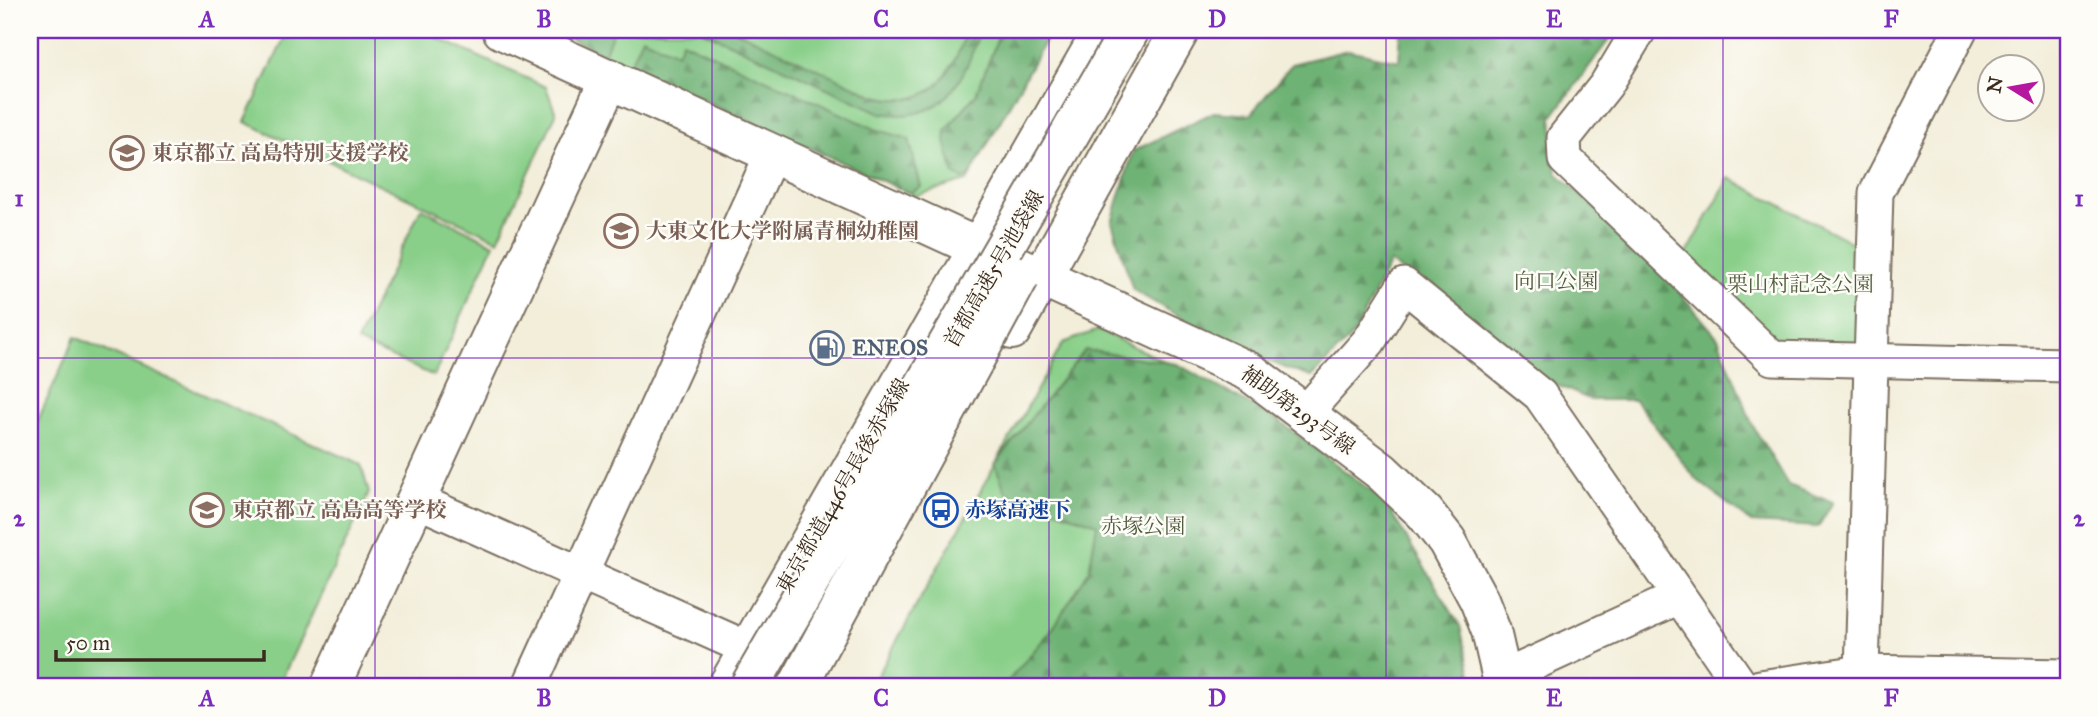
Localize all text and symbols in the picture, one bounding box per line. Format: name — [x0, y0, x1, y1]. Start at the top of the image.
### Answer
text: A — [197, 5, 215, 33]
text: B — [536, 5, 552, 33]
text: C — [873, 5, 889, 33]
text: D — [1208, 5, 1226, 33]
text: E — [1546, 5, 1563, 33]
text: F — [1883, 5, 1899, 33]
north arrow — [1976, 52, 2046, 122]
text: N — [1982, 75, 2008, 95]
school or university icon: 東京都立 高島特別支援学校 — [108, 134, 146, 172]
place label: 東京都立 高島特別支援学校 — [152, 140, 409, 166]
text: 1 — [14, 184, 24, 212]
text: 1 — [2074, 184, 2084, 212]
street label: 首都高速5号池袋線 — [938, 186, 1050, 352]
school or university icon: 大東文化大学附属青桐幼稚園 — [602, 212, 640, 250]
place label: 大東文化大学附属青桐幼稚園 — [646, 218, 919, 244]
park label: 向口公園 — [1514, 268, 1598, 294]
park label: 栗山村記念公園 — [1727, 271, 1874, 297]
fuel station icon: ENEOS — [808, 329, 846, 367]
place label: ENEOS — [852, 335, 928, 361]
street label: 補助第293号線 — [1236, 360, 1360, 460]
street label: 東京都道446号長後赤塚線 — [771, 374, 915, 598]
school or university icon: 東京都立 高島高等学校 — [188, 491, 226, 529]
bus stop icon: 赤塚高速下 — [922, 491, 960, 529]
place label: 東京都立 高島高等学校 — [232, 497, 447, 523]
place label: 赤塚高速下 — [965, 497, 1070, 523]
text: 2 — [13, 504, 25, 532]
text: 2 — [2073, 504, 2085, 532]
park label: 赤塚公園 — [1101, 513, 1185, 539]
scale bar — [56, 619, 264, 663]
text: 50 m — [66, 630, 111, 656]
text: A — [197, 684, 215, 712]
text: B — [536, 684, 552, 712]
text: C — [873, 684, 889, 712]
text: D — [1208, 684, 1226, 712]
text: E — [1546, 684, 1563, 712]
text: F — [1883, 684, 1899, 712]

